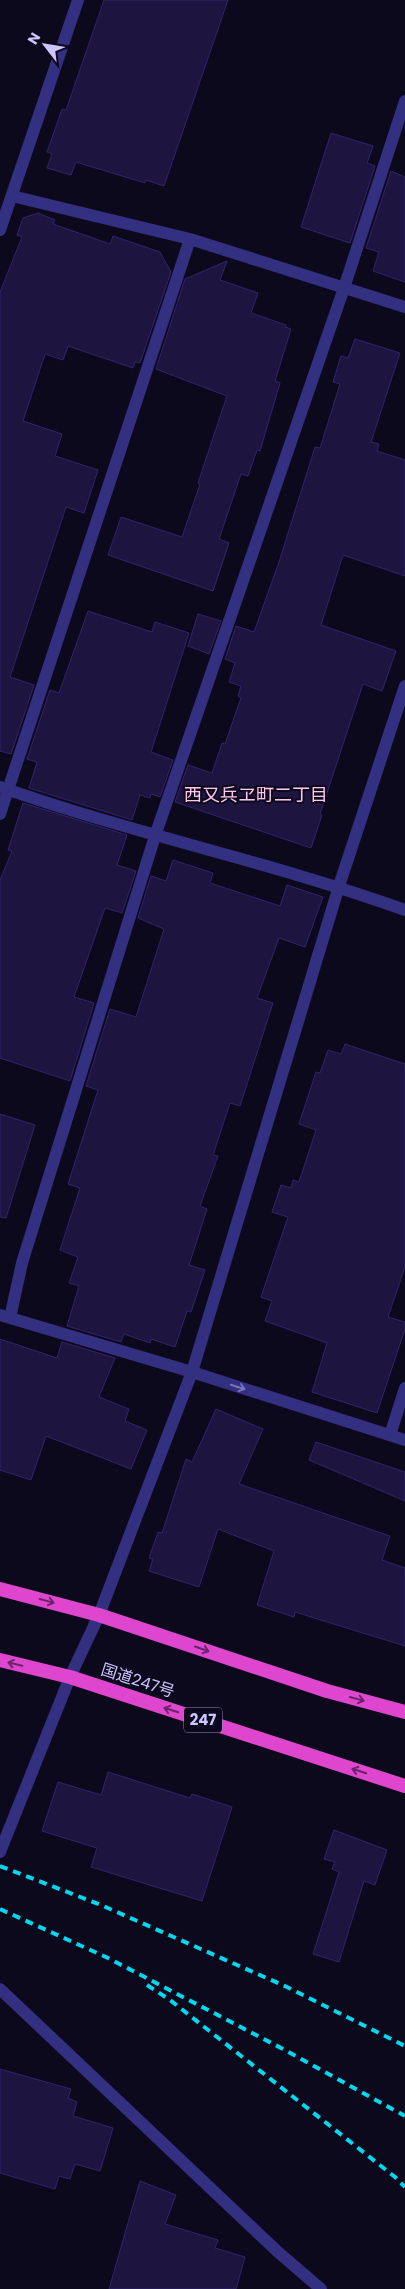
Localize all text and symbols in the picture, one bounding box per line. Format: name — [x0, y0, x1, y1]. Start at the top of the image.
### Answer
north arrow — [20, 20, 70, 70]
text: N — [23, 29, 45, 48]
district label: 西又兵ヱ町二丁目 — [184, 782, 328, 807]
one-way arrow — [230, 1383, 246, 1392]
one-way arrow — [39, 1597, 55, 1606]
one-way arrow — [194, 1645, 210, 1654]
street label: 国道247号 — [98, 1658, 178, 1703]
one-way arrow — [8, 1659, 24, 1668]
one-way arrow — [348, 1695, 364, 1704]
one-way arrow — [164, 1705, 179, 1714]
road number: 247 — [184, 1708, 222, 1732]
one-way arrow — [351, 1766, 367, 1776]

